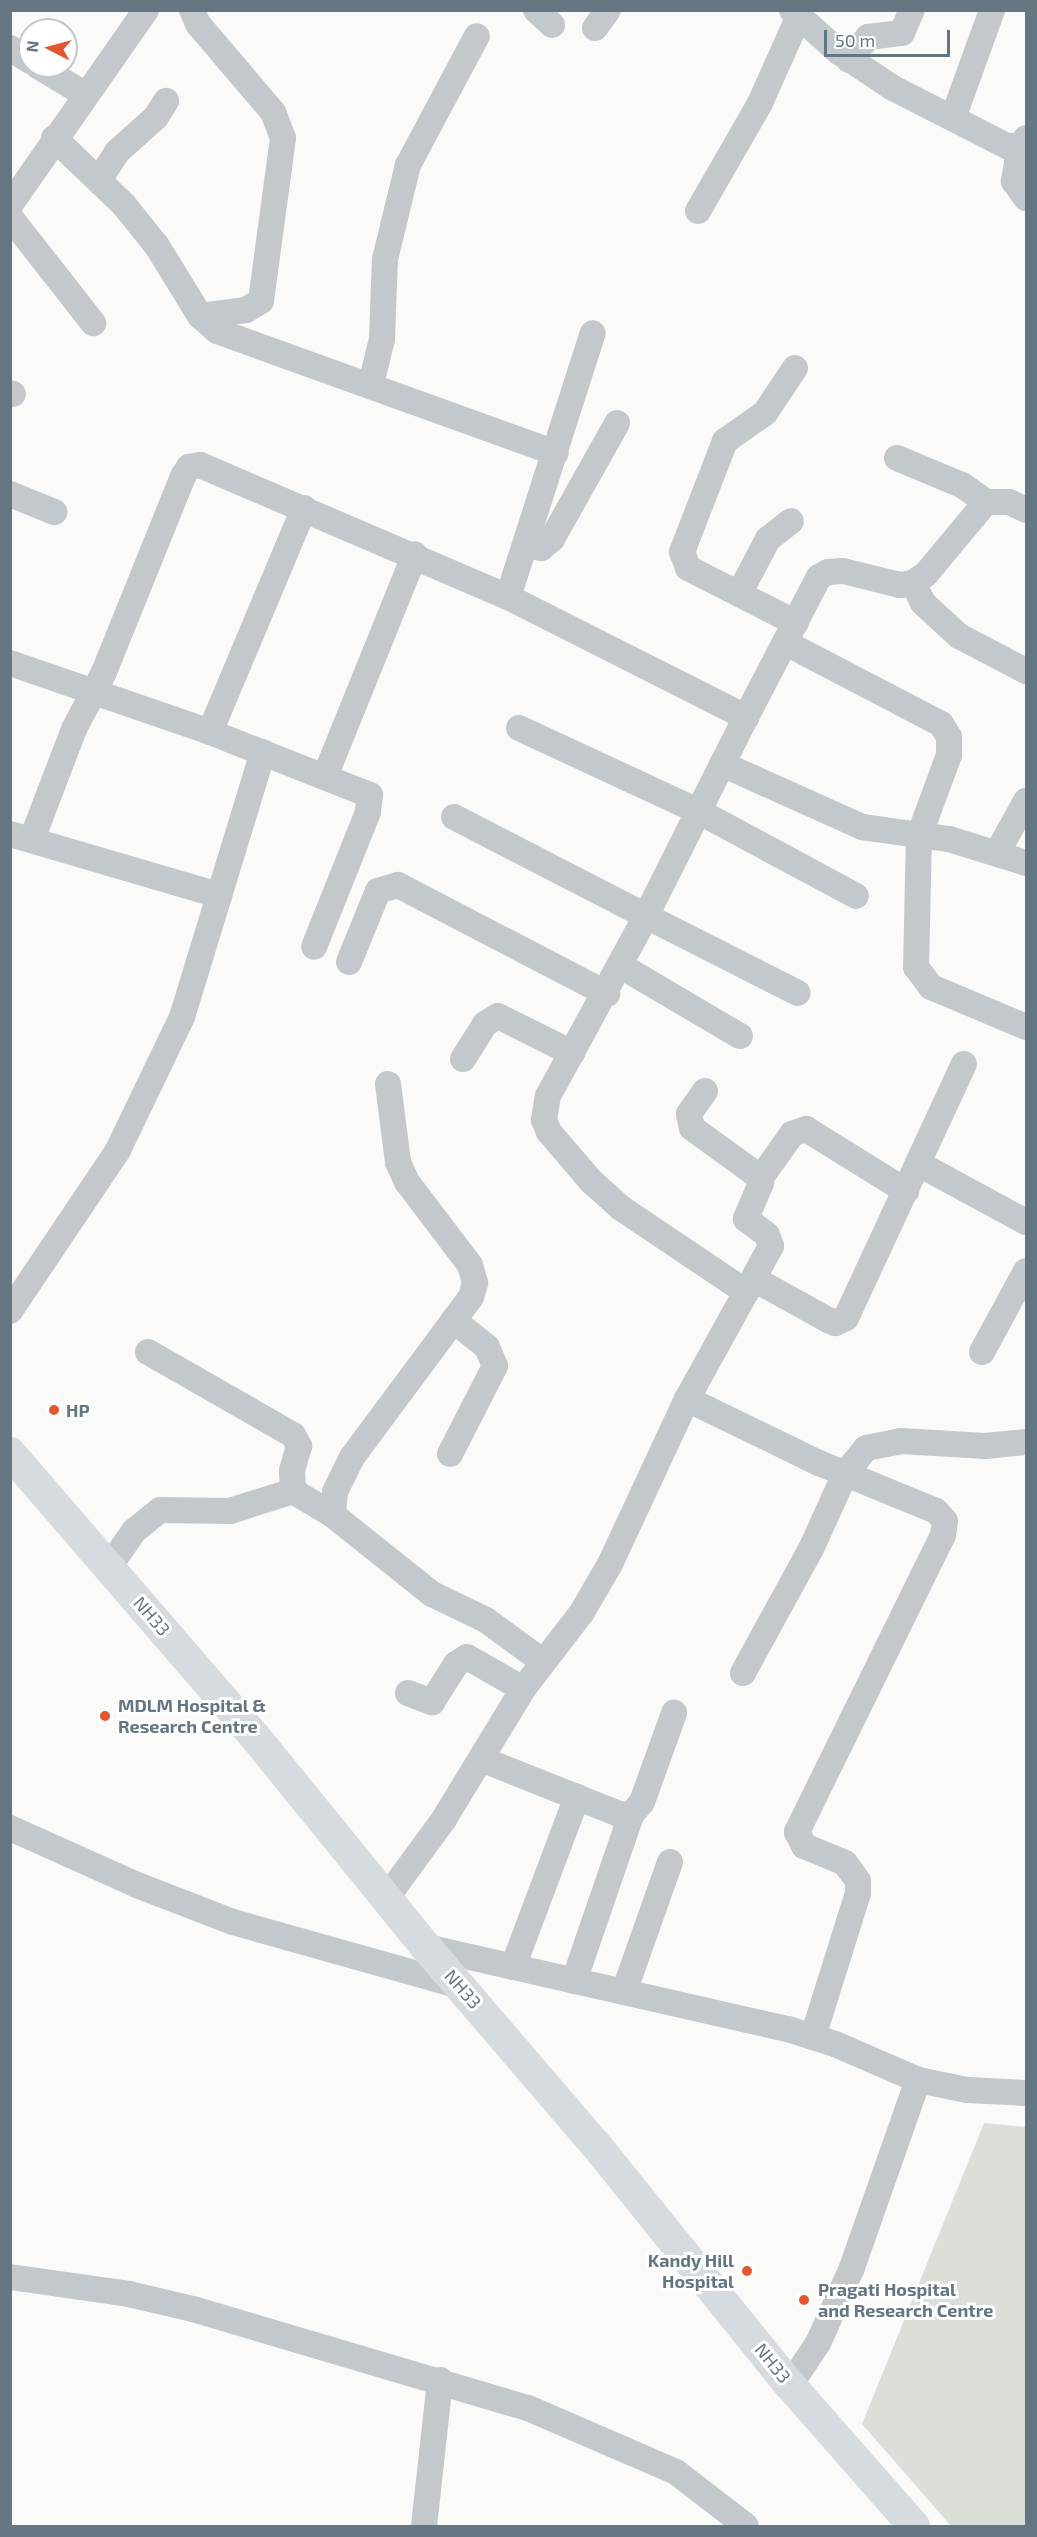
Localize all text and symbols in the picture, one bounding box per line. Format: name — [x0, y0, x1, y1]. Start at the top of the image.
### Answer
north arrow — [18, 18, 78, 78]
scale bar — [827, 18, 953, 56]
text: 50 m — [835, 29, 875, 51]
text: N — [22, 40, 42, 53]
place label: HP — [66, 1399, 90, 1421]
marker: HP — [47, 1403, 61, 1417]
street label: NH33 — [129, 1592, 175, 1640]
place label: MDLM Hospital & Research Centre — [118, 1695, 266, 1738]
marker: MDLM Hospital & Research Centre — [96, 1707, 114, 1725]
street label: NH33 — [440, 1965, 486, 2013]
place label: Kandy Hill Hospital — [647, 2250, 734, 2292]
marker: Kandy Hill Hospital — [738, 2262, 756, 2280]
place label: Pragati Hospital and Research Centre — [818, 2279, 993, 2322]
marker: Pragati Hospital and Research Centre — [795, 2291, 813, 2309]
street label: NH33 — [751, 2339, 795, 2387]

